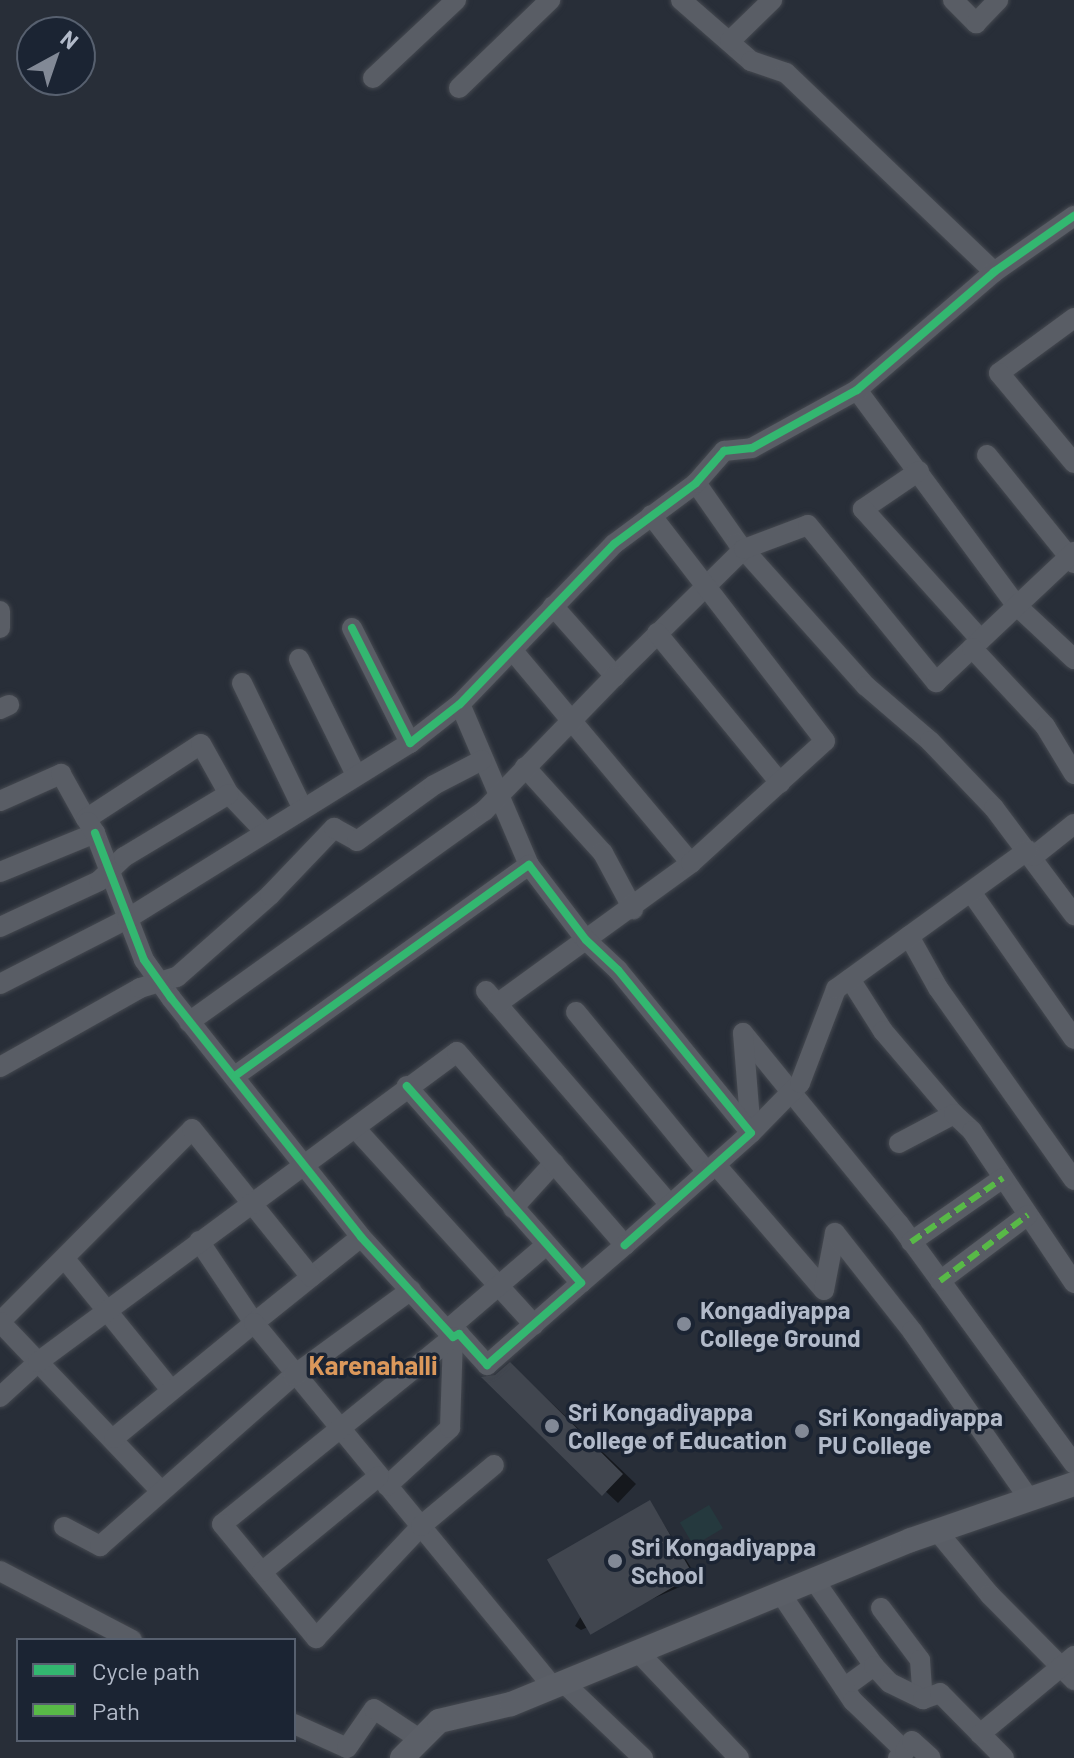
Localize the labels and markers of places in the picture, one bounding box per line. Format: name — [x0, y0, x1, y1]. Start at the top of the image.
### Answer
place label: Kongadiyappa College Ground — [700, 1296, 861, 1352]
marker: Kongadiyappa College Ground — [675, 1315, 693, 1333]
place label: Sri Kongadiyappa College of Education — [568, 1398, 787, 1454]
place label: Sri Kongadiyappa PU College — [818, 1403, 1003, 1459]
marker: Sri Kongadiyappa College of Education — [543, 1417, 561, 1435]
marker: Sri Kongadiyappa PU College — [793, 1422, 811, 1440]
place label: Sri Kongadiyappa School — [631, 1533, 816, 1589]
marker: Sri Kongadiyappa School — [606, 1552, 624, 1570]

